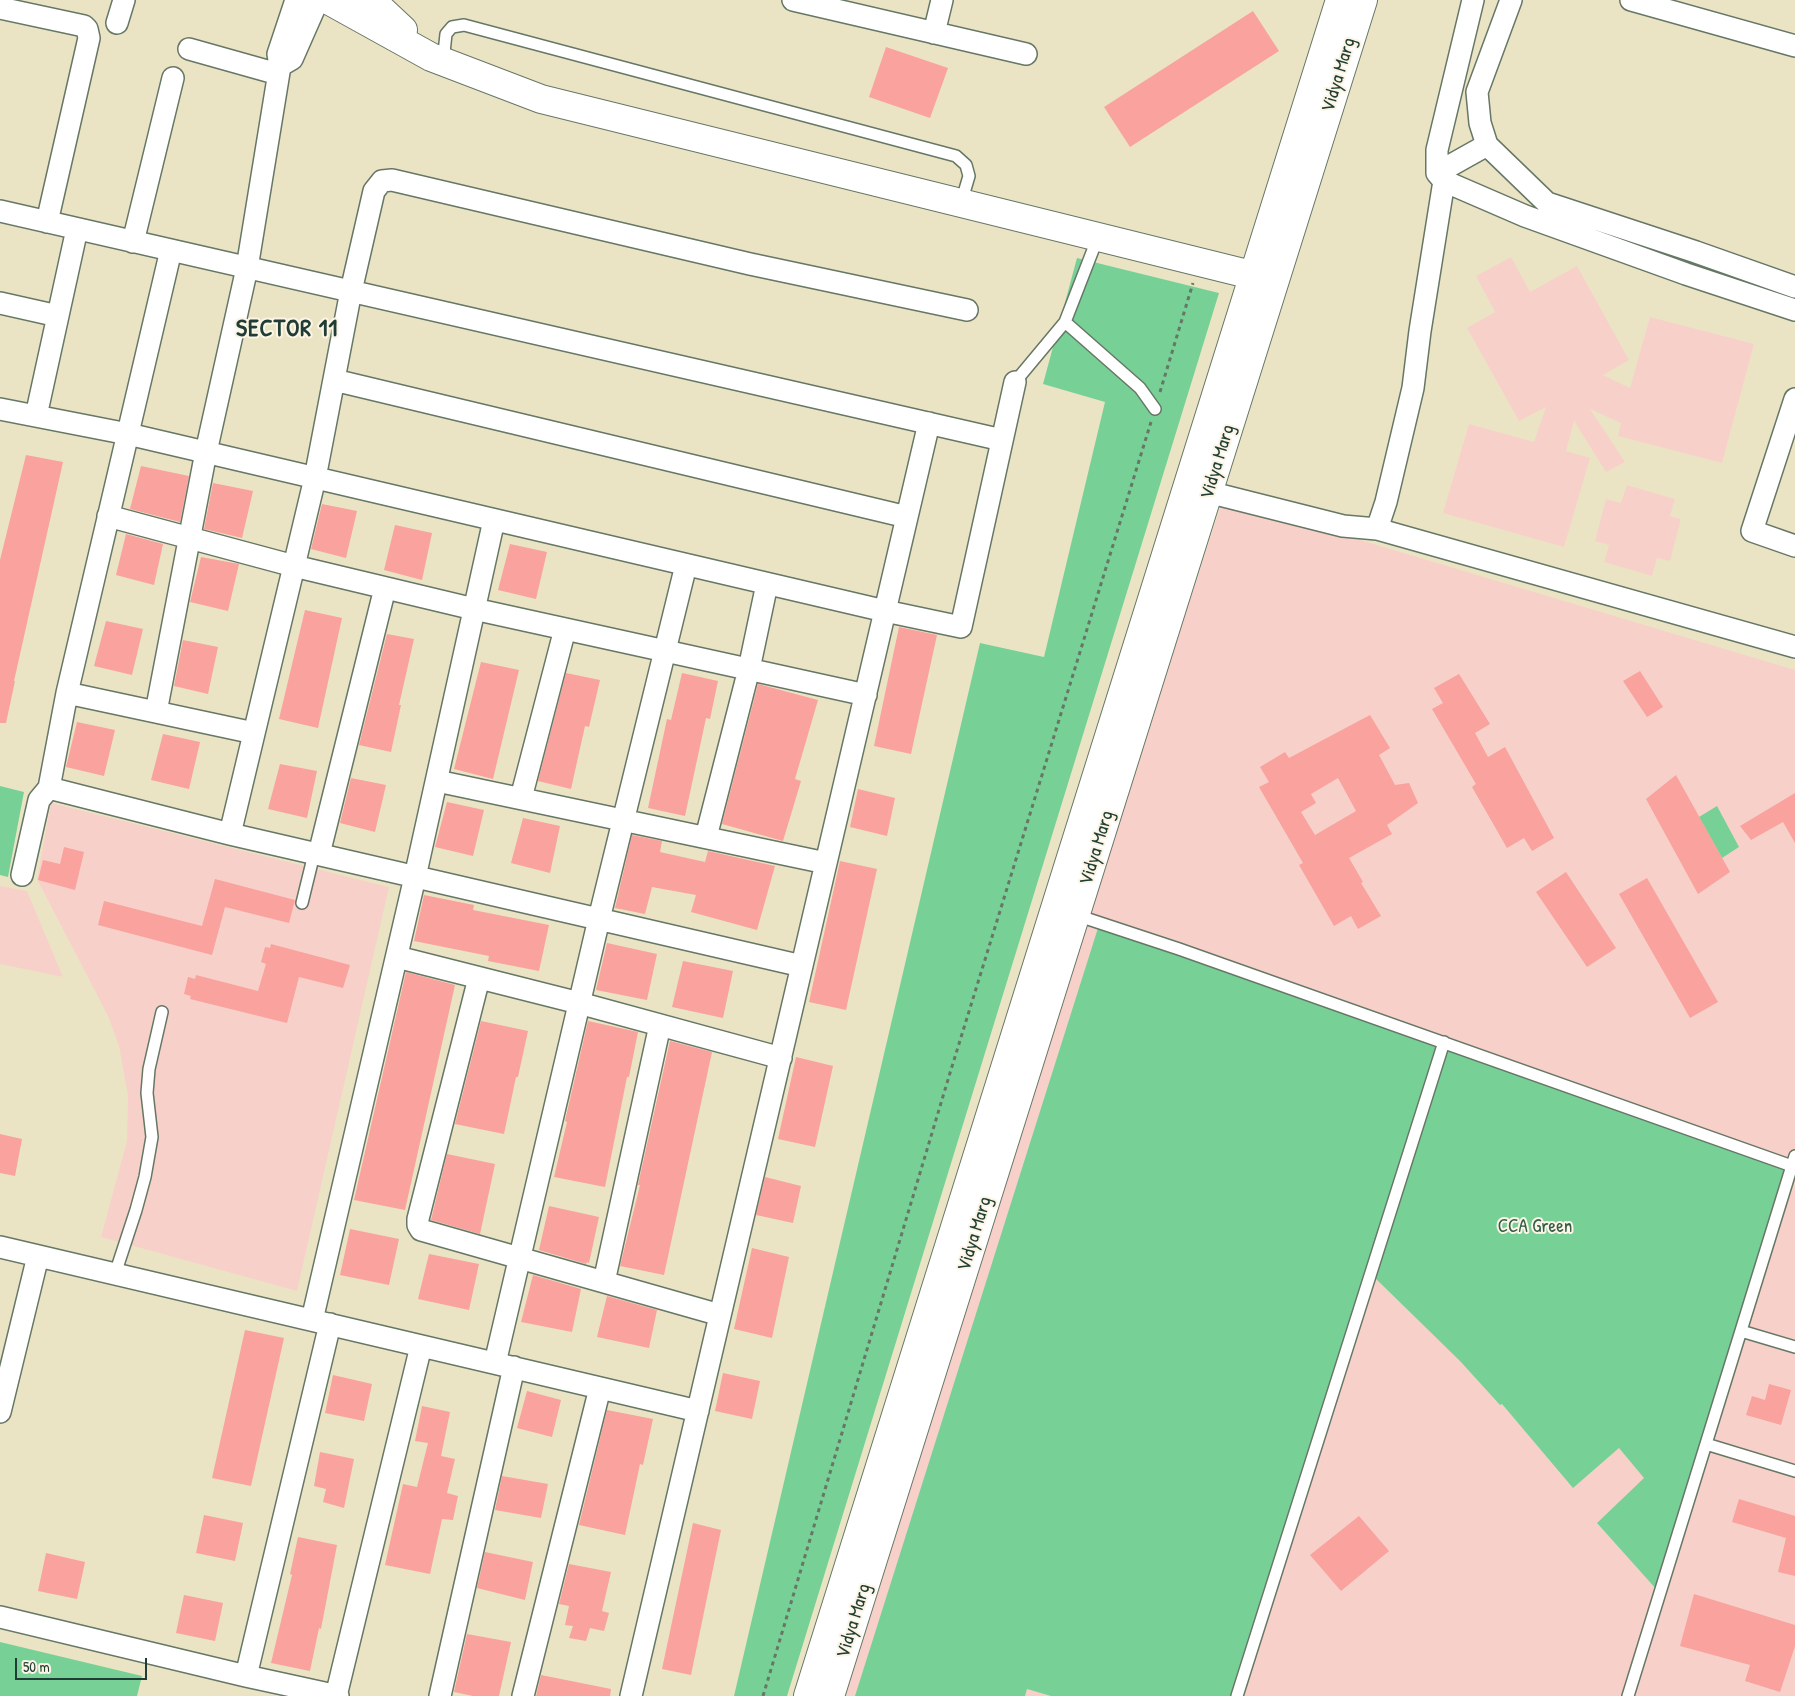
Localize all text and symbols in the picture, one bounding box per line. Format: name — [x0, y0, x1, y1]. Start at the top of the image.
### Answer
street label: Vidya Marg — [1317, 35, 1361, 115]
district label: SECTOR 11 — [235, 316, 339, 344]
street label: Vidya Marg — [1196, 422, 1240, 502]
street label: Vidya Marg — [1075, 808, 1119, 888]
street label: Vidya Marg — [953, 1194, 997, 1274]
park label: CCA Green — [1498, 1216, 1572, 1238]
street label: Vidya Marg — [832, 1581, 876, 1661]
scale bar — [18, 1648, 150, 1680]
text: 50 m — [23, 1656, 50, 1677]

